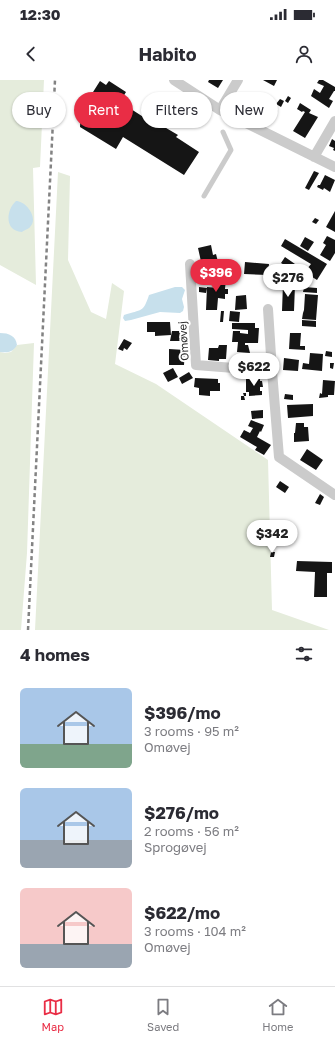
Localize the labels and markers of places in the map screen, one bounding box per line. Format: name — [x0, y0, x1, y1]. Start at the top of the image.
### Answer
pin: $396 — [192, 259, 240, 293]
pin: $276 — [264, 264, 312, 298]
pin: $622 — [230, 353, 278, 387]
pin: $342 — [248, 520, 296, 554]

